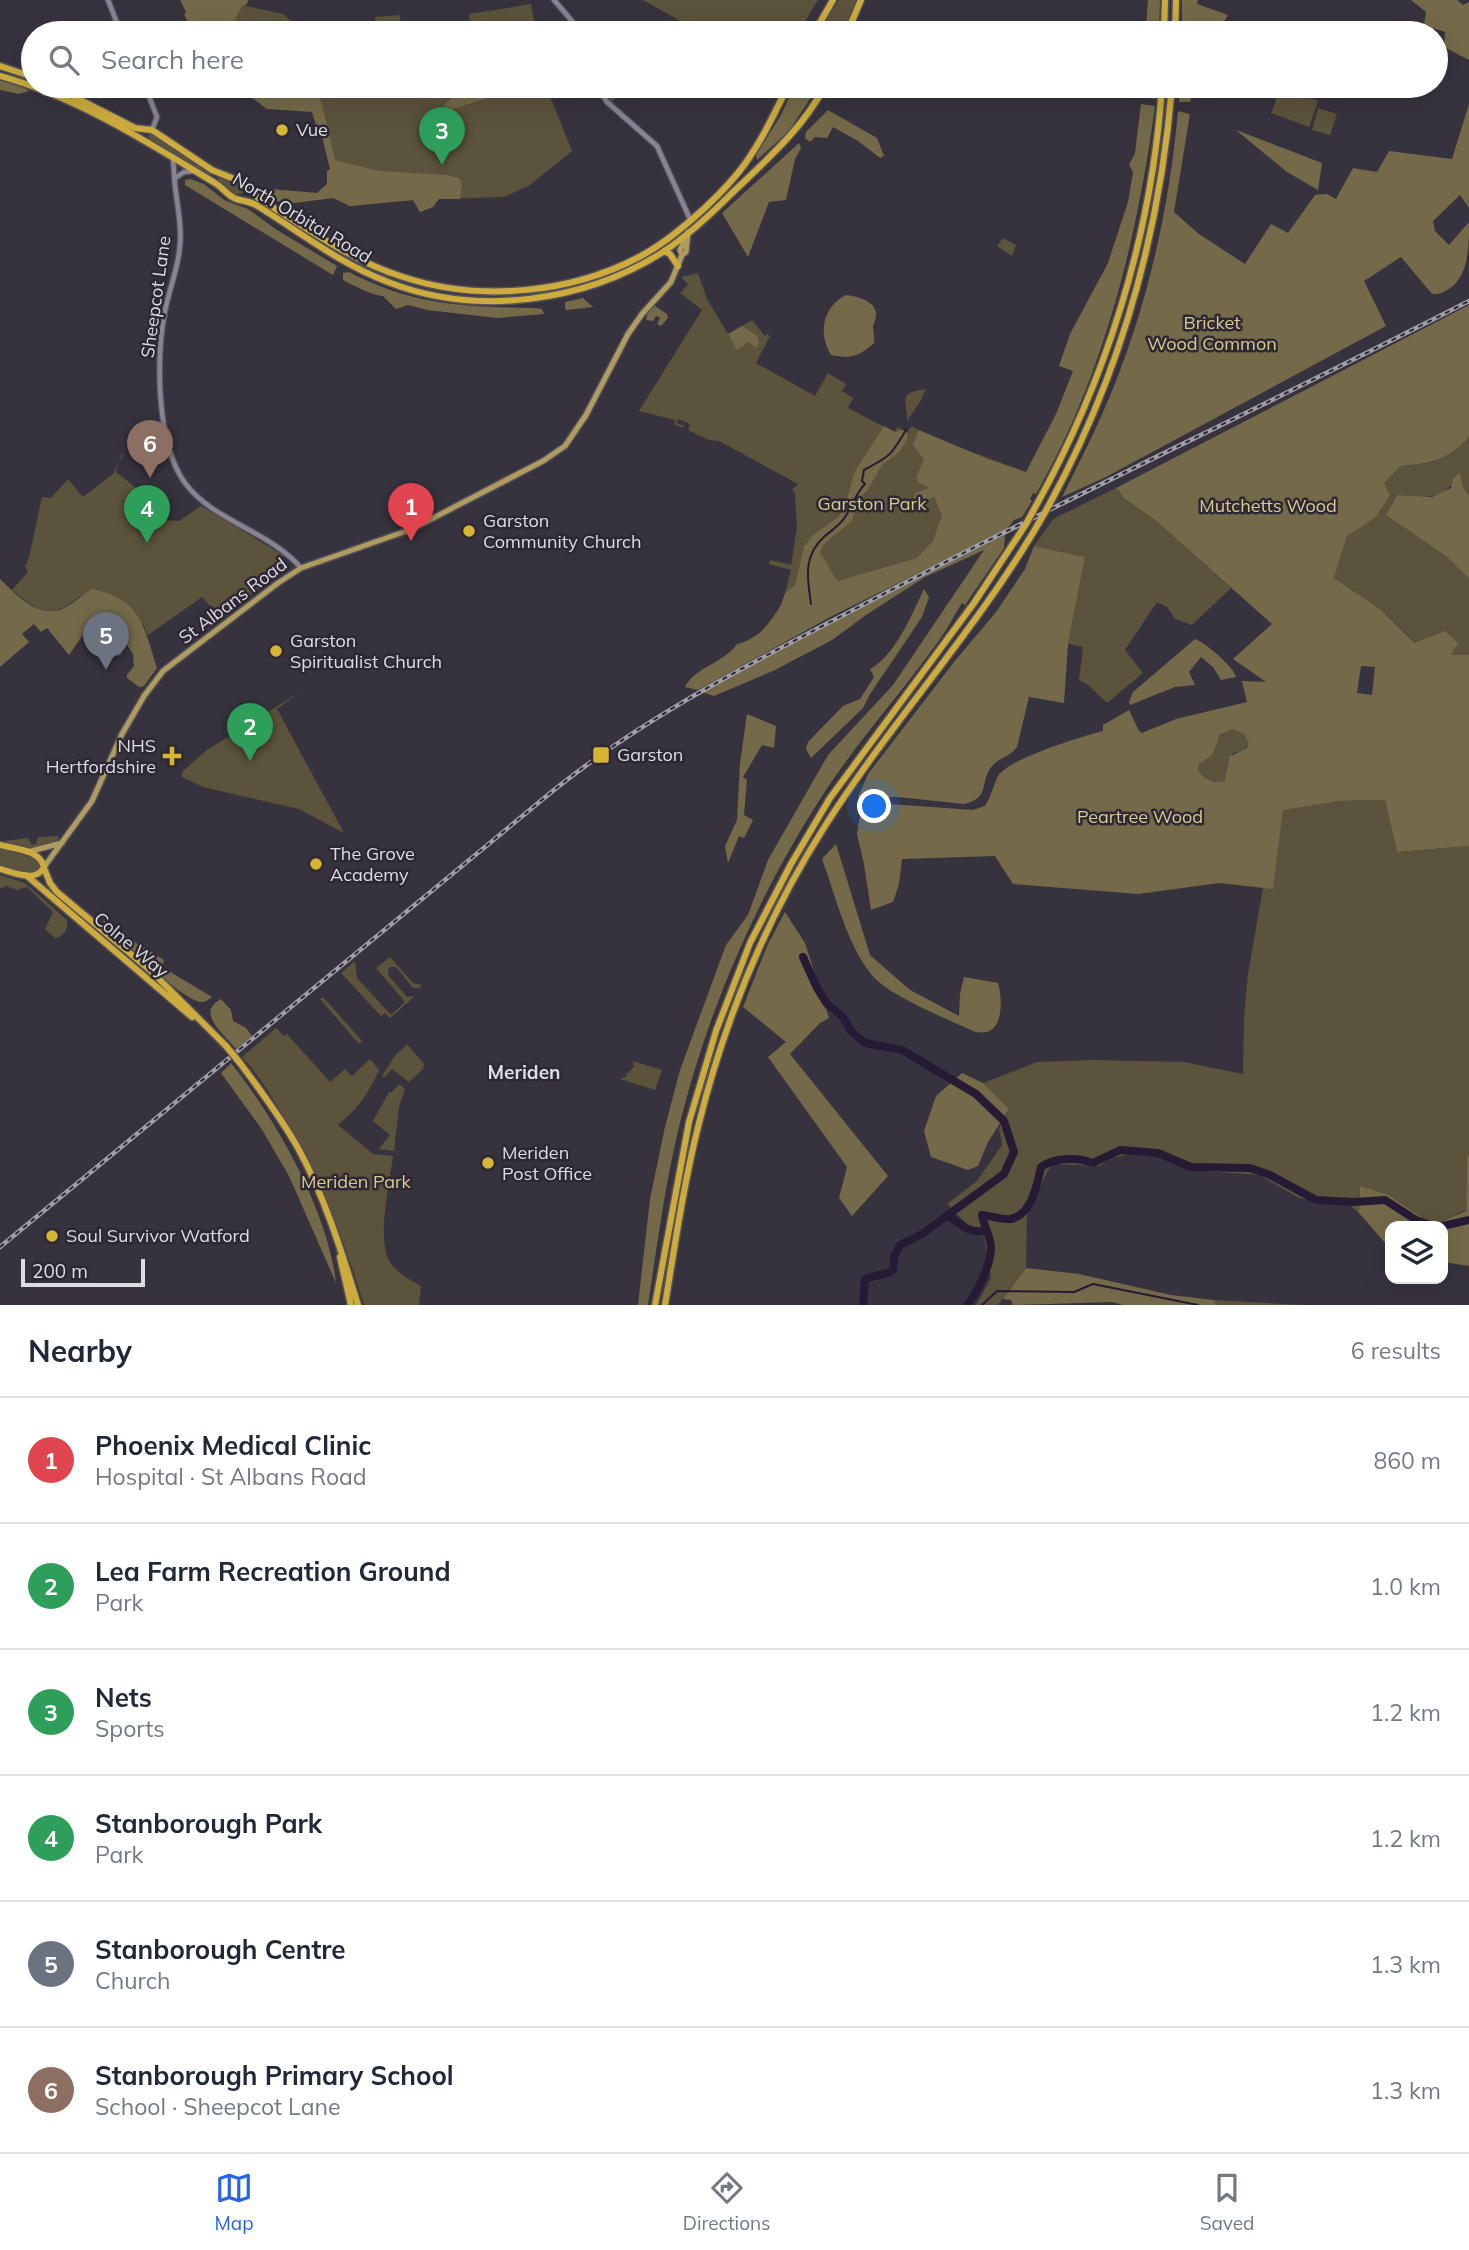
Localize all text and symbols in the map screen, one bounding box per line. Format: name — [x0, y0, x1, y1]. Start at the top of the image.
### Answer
search box — [21, 21, 1448, 98]
icon: search — [45, 41, 83, 79]
text: Search here — [101, 43, 244, 76]
pin: 3 — [419, 107, 465, 165]
place label: Vue — [296, 118, 328, 141]
marker: Vue — [274, 122, 290, 138]
street label: North Orbital Road — [229, 167, 376, 268]
street label: Sheepcot Lane — [136, 234, 175, 359]
park label: Bricket Wood Common — [1147, 311, 1277, 355]
pin: 6 — [127, 420, 173, 478]
pin: 1 — [388, 483, 434, 541]
pin: 4 — [124, 485, 170, 543]
park label: Garston Park — [818, 492, 927, 515]
park label: Mutchetts Wood — [1199, 494, 1337, 517]
place label: Garston Community Church — [483, 509, 642, 553]
marker: Garston Community Church — [461, 523, 477, 539]
street label: St Albans Road — [174, 552, 291, 649]
pin: 5 — [83, 612, 129, 670]
place label: Garston Spiritualist Church — [290, 629, 442, 673]
marker: Garston Spiritualist Church — [268, 643, 284, 659]
pin: 2 — [227, 703, 273, 761]
place label: NHS Hertfordshire — [46, 734, 156, 778]
place label: Garston — [617, 743, 683, 766]
marker: Garston — [591, 745, 611, 765]
marker: NHS Hertfordshire — [162, 746, 182, 766]
your location — [857, 789, 891, 823]
park label: Peartree Wood — [1077, 805, 1203, 828]
place label: The Grove Academy — [330, 842, 415, 886]
marker: The Grove Academy — [308, 856, 324, 872]
street label: Colne Way — [89, 907, 174, 983]
district label: Meriden — [487, 1060, 561, 1084]
place label: Meriden Post Office — [502, 1141, 592, 1185]
marker: Meriden Post Office — [480, 1155, 496, 1171]
park label: Meriden Park — [301, 1170, 412, 1193]
map controls — [1385, 1221, 1448, 1284]
button: layers — [1385, 1221, 1448, 1284]
place label: Soul Survivor Watford — [66, 1224, 250, 1247]
marker: Soul Survivor Watford — [44, 1228, 60, 1244]
scale bar — [21, 1256, 145, 1288]
text: 200 m — [32, 1259, 88, 1283]
text: Nearby — [28, 1332, 132, 1370]
text: 6 results — [1351, 1336, 1441, 1365]
text: Phoenix Medical Clinic — [95, 1429, 371, 1462]
text: 1 — [44, 1446, 58, 1475]
text: 860 m — [1373, 1446, 1441, 1475]
text: Hospital · St Albans Road — [95, 1462, 367, 1491]
text: Lea Farm Recreation Ground — [95, 1555, 451, 1588]
text: 2 — [44, 1572, 58, 1601]
text: 1.0 km — [1370, 1572, 1441, 1601]
text: Park — [95, 1588, 143, 1617]
text: Nets — [95, 1681, 152, 1714]
text: 3 — [44, 1698, 58, 1727]
text: 1.2 km — [1370, 1698, 1441, 1727]
text: Sports — [95, 1714, 165, 1743]
text: Stanborough Park — [95, 1807, 322, 1840]
text: 4 — [44, 1824, 58, 1853]
text: 1.2 km — [1370, 1824, 1441, 1853]
text: Park — [95, 1840, 143, 1869]
text: Stanborough Centre — [95, 1933, 346, 1966]
text: 5 — [44, 1950, 58, 1979]
text: 1.3 km — [1370, 1950, 1441, 1979]
text: Church — [95, 1966, 171, 1995]
text: Stanborough Primary School — [95, 2059, 454, 2092]
text: 6 — [44, 2076, 58, 2105]
text: 1.3 km — [1370, 2076, 1441, 2105]
text: School · Sheepcot Lane — [95, 2092, 340, 2121]
tab: Map — [215, 2169, 254, 2235]
tab: Directions — [683, 2169, 771, 2235]
tab: Saved — [1200, 2169, 1254, 2235]

